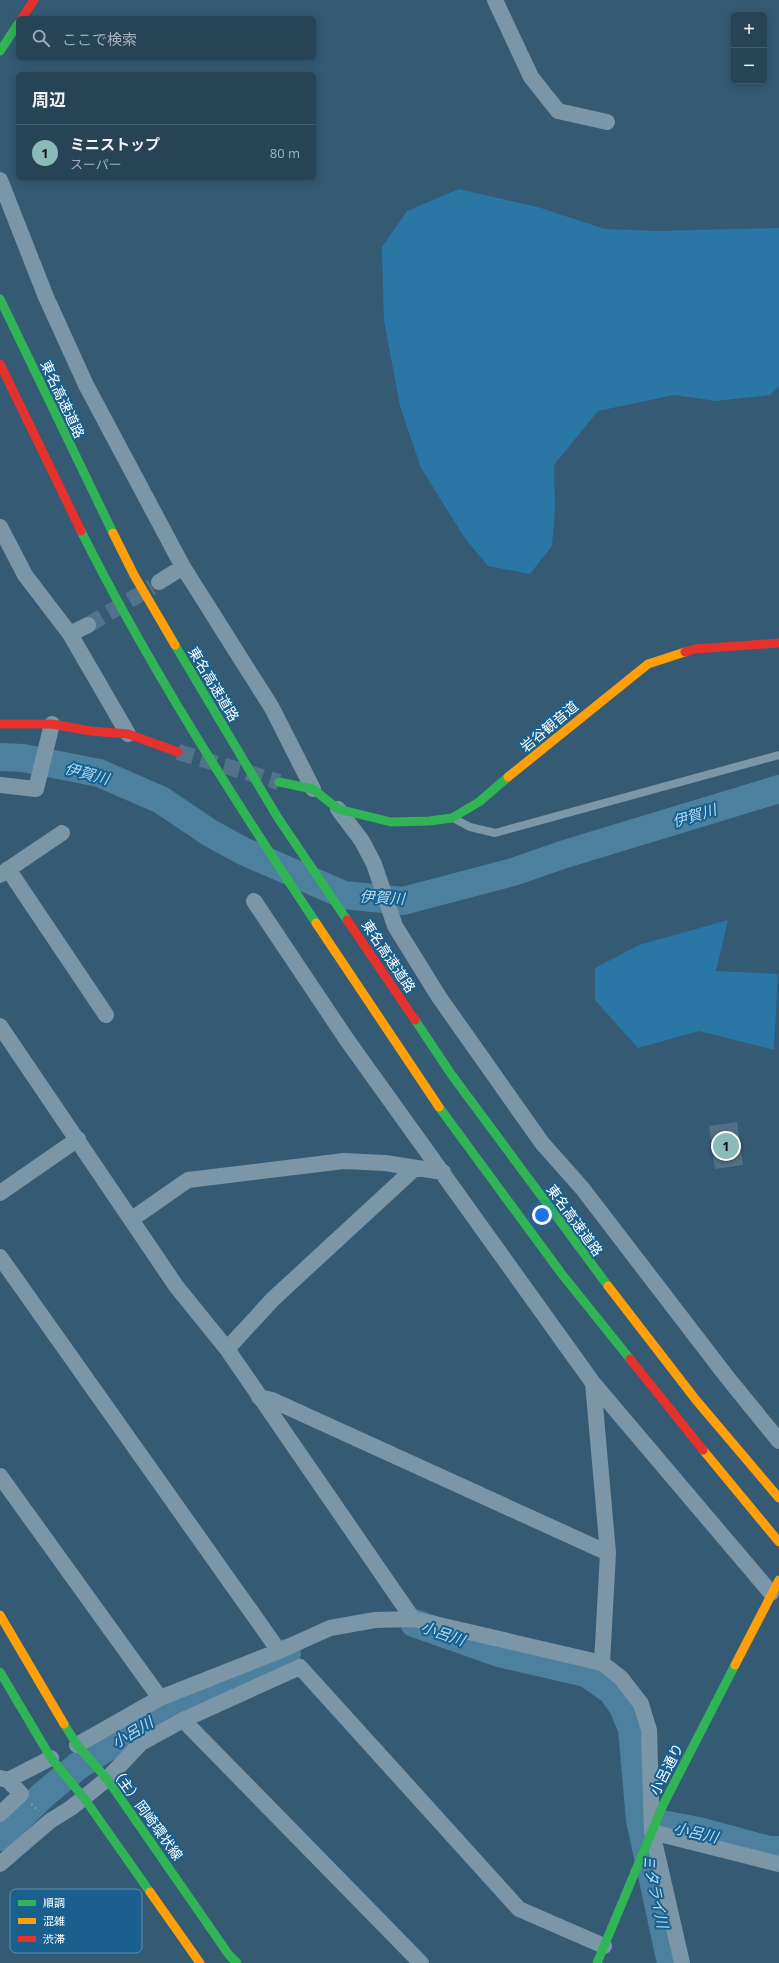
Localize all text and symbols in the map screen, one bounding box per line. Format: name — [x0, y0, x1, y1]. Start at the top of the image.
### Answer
map controls — [731, 12, 767, 84]
button: + — [731, 12, 767, 48]
search box — [16, 16, 316, 60]
icon: search — [30, 27, 52, 49]
text: ここで検索 — [62, 29, 137, 49]
button: − — [731, 48, 767, 84]
text: 周辺 — [32, 88, 66, 111]
text: ミニストップ — [70, 134, 160, 154]
text: 1 — [41, 144, 49, 162]
text: 80 m — [270, 144, 300, 162]
text: スーパー — [70, 155, 122, 173]
street label: 東名高速道路 — [37, 357, 89, 441]
street label: 東名高速道路 — [184, 643, 244, 725]
street label: 岩谷観音道 — [516, 696, 582, 756]
water label: 伊賀川 — [63, 758, 113, 789]
water label: 伊賀川 — [670, 798, 720, 831]
water label: 伊賀川 — [359, 886, 407, 908]
street label: 東名高速道路 — [358, 916, 420, 996]
pin: 1 — [713, 1131, 739, 1161]
street label: 東名高速道路 — [543, 1180, 607, 1260]
your location — [532, 1205, 552, 1225]
water label: 小呂川 — [418, 1616, 469, 1650]
water label: 小呂川 — [108, 1711, 158, 1752]
street label: 小呂通り — [645, 1740, 687, 1798]
street label: （主）岡崎環状線 — [106, 1762, 188, 1864]
water label: 小呂川 — [672, 1817, 722, 1847]
water label: ミタライ川 — [638, 1852, 674, 1932]
legend — [10, 1889, 142, 1953]
text: 順調 — [43, 1895, 65, 1910]
text: 混雑 — [43, 1913, 65, 1928]
text: 渋滞 — [43, 1931, 65, 1946]

